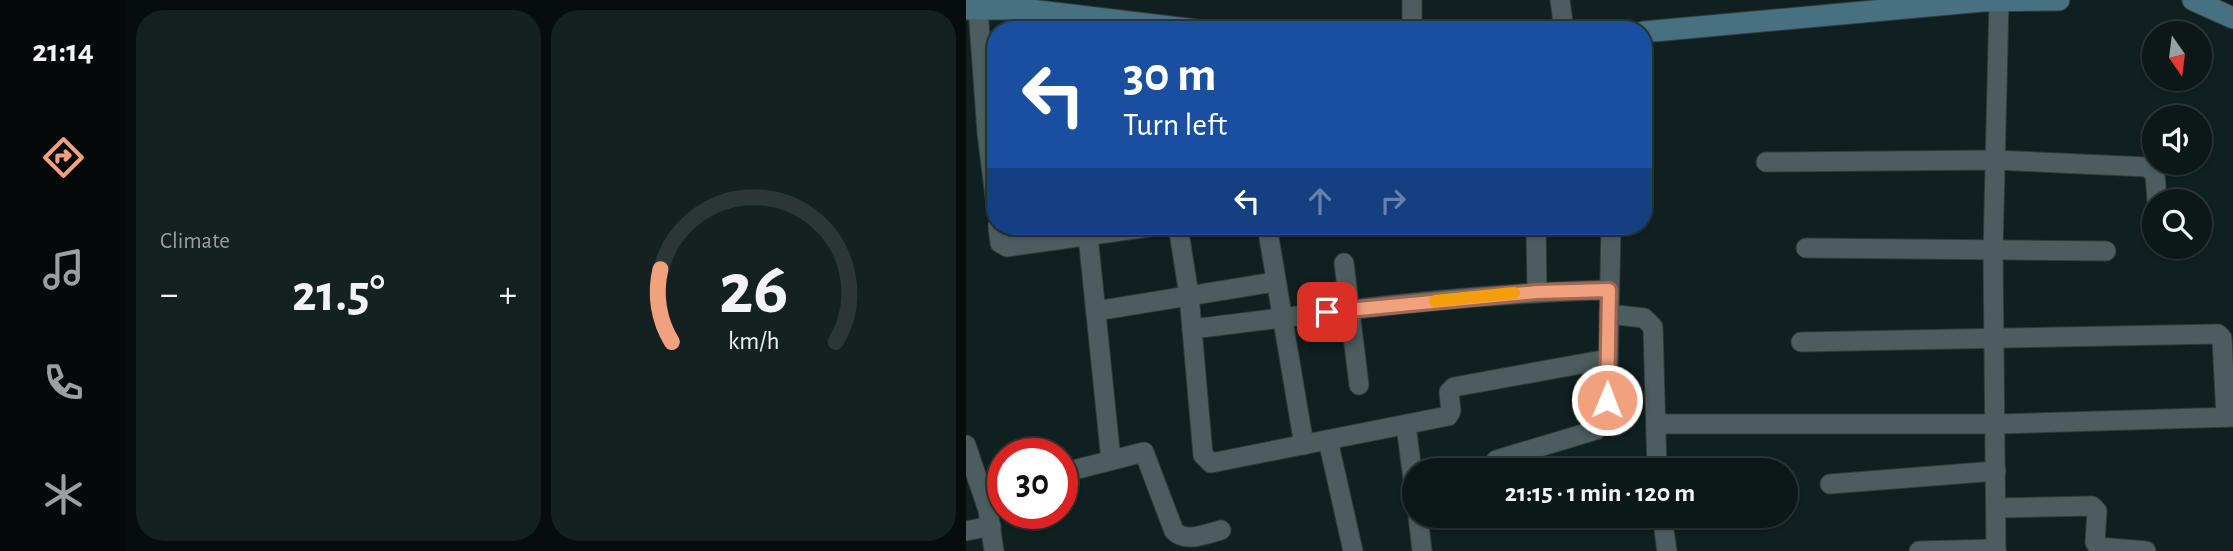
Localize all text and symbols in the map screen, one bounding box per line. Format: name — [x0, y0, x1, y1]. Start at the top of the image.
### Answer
north arrow — [2142, 21, 2212, 91]
map controls — [2142, 21, 2212, 259]
text: 21:14 — [32, 35, 94, 67]
icon: left — [1008, 49, 1099, 140]
text: 30 m — [1123, 51, 1217, 100]
button: sound — [2142, 105, 2212, 175]
text: Turn left — [1123, 109, 1227, 141]
icon: directions — [39, 133, 88, 182]
icon: left — [1228, 182, 1266, 220]
icon: ahead — [1301, 182, 1339, 220]
icon: right — [1374, 182, 1412, 220]
button: search — [2142, 189, 2212, 259]
text: Climate — [160, 230, 230, 253]
icon: music — [39, 245, 88, 294]
text: 26 — [719, 254, 788, 327]
text: 21.5° — [292, 268, 385, 320]
text: − — [160, 276, 178, 314]
text: + — [499, 276, 517, 314]
pin — [1297, 282, 1357, 342]
icon: arrive — [1308, 293, 1346, 331]
text: km/h — [728, 328, 779, 353]
icon: phone — [39, 358, 88, 407]
position arrow — [1570, 363, 1644, 437]
speed limit sign: 30 — [987, 438, 1078, 529]
icon: climate — [39, 470, 88, 519]
text: 21:15 · 1 min · 120 m — [1505, 480, 1695, 506]

